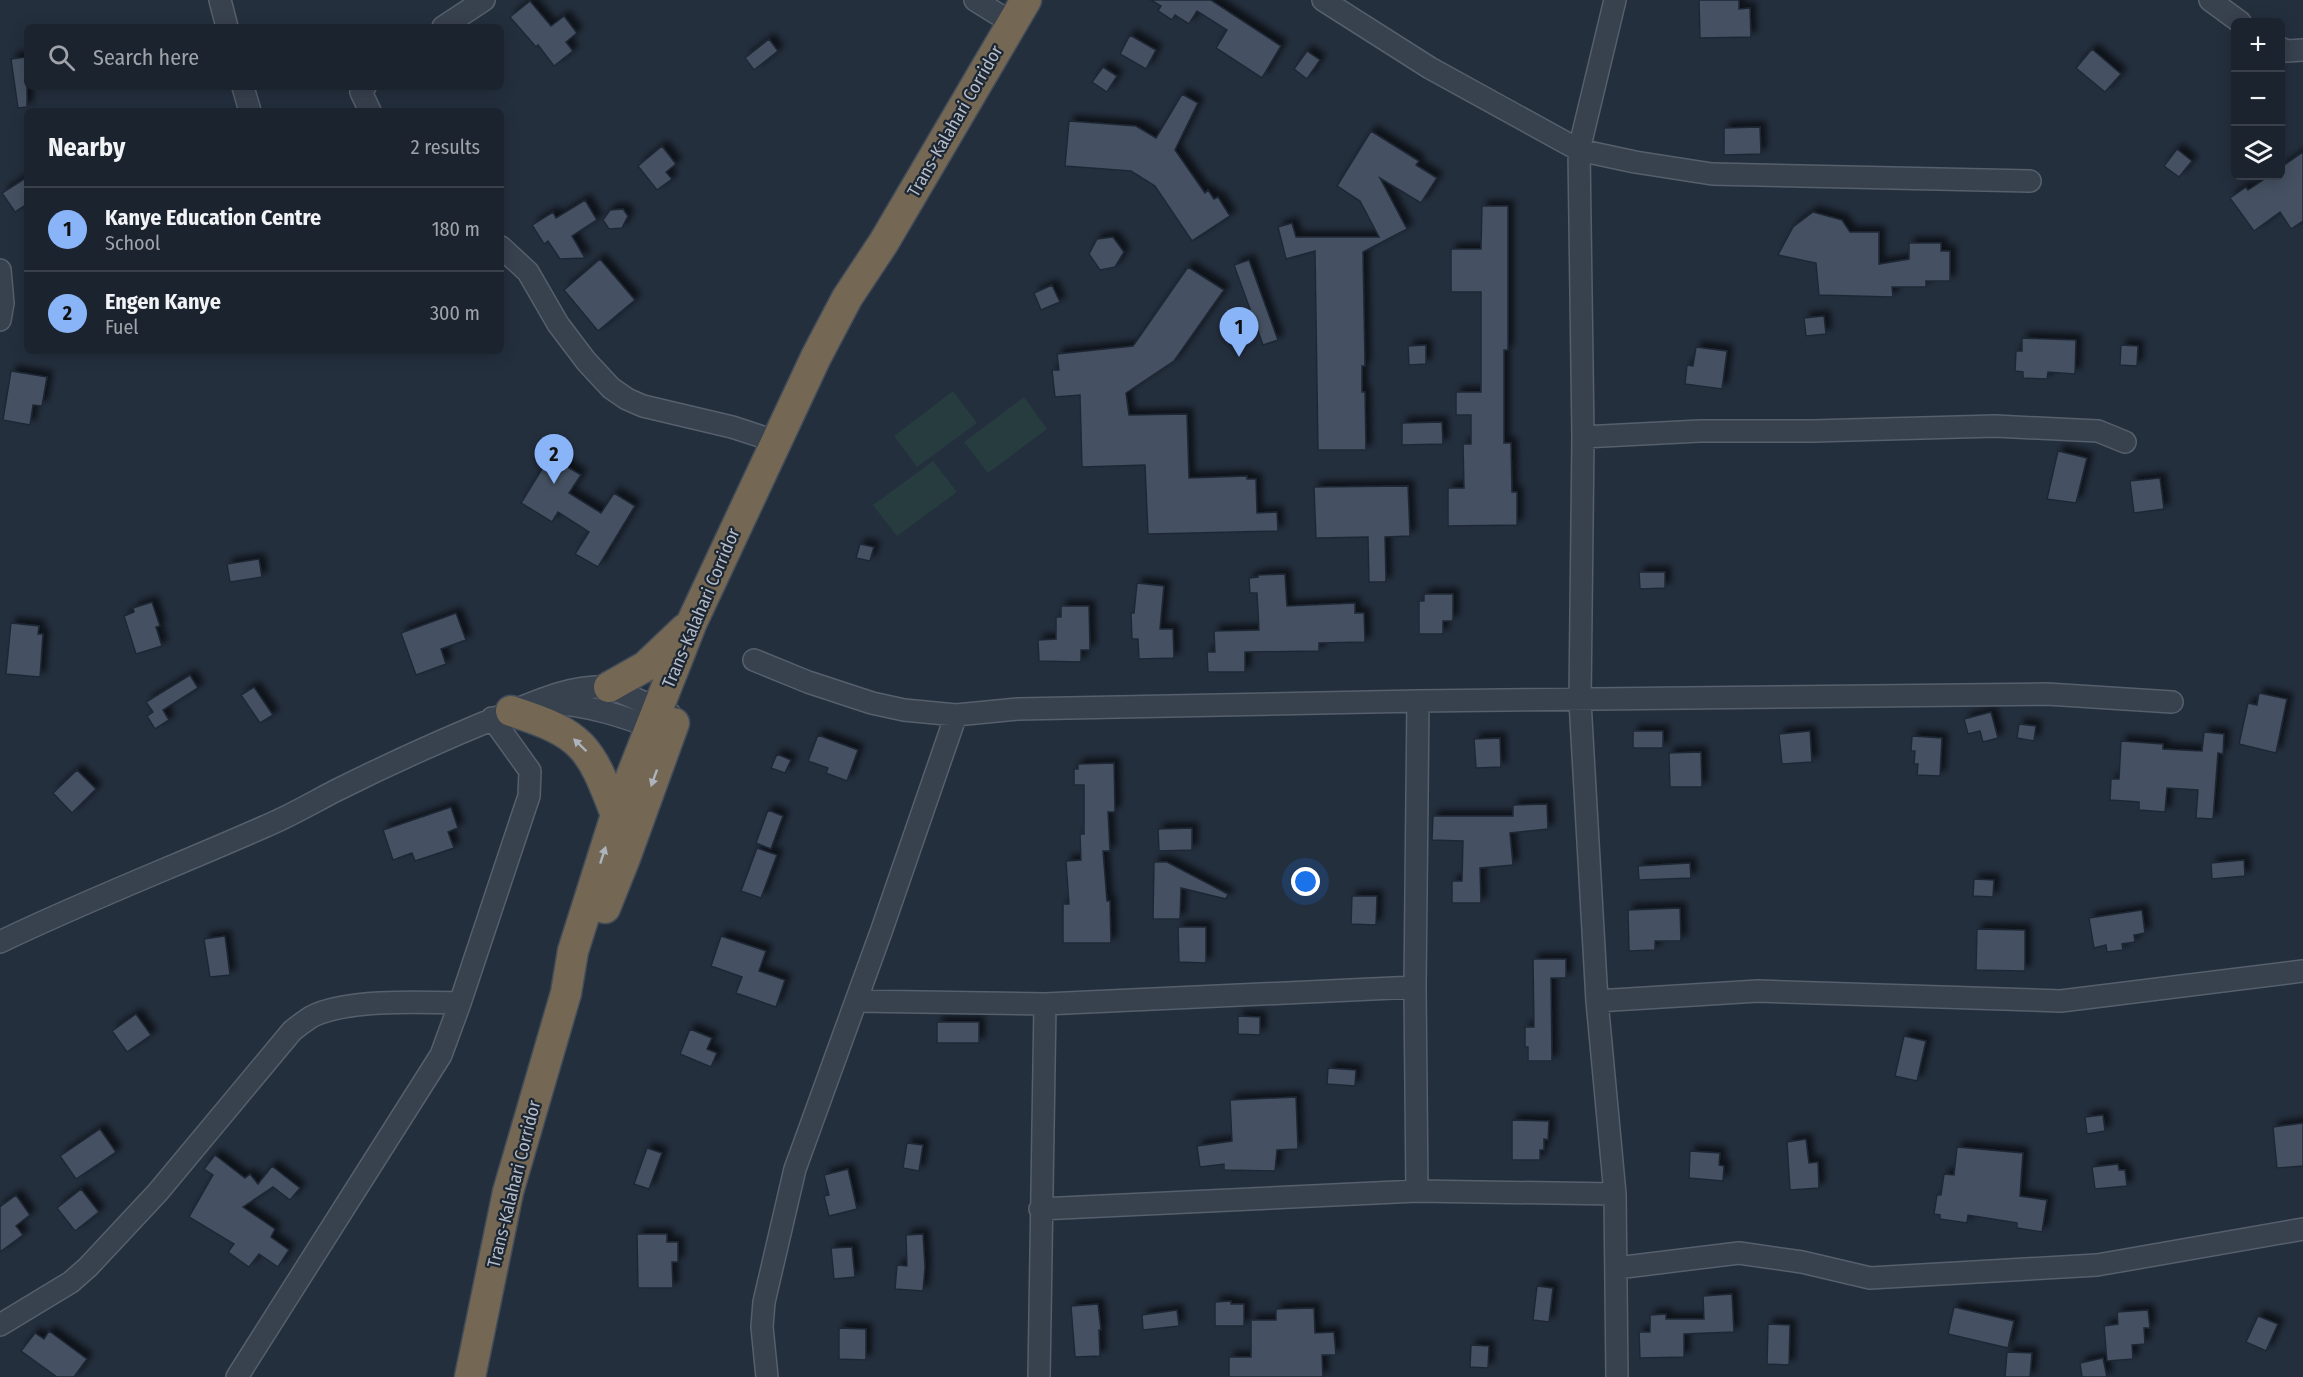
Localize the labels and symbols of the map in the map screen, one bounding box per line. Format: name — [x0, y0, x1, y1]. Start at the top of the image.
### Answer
street label: Trans-Kalahari Corridor — [903, 41, 1008, 201]
pin: 1 — [1220, 308, 1258, 357]
pin: 2 — [534, 434, 574, 484]
street label: Trans-Kalahari Corridor — [657, 524, 745, 691]
one-way arrow — [574, 739, 588, 753]
one-way arrow — [649, 769, 659, 787]
one-way arrow — [599, 846, 608, 864]
your location — [1291, 867, 1320, 896]
street label: Trans-Kalahari Corridor — [483, 1097, 546, 1270]

